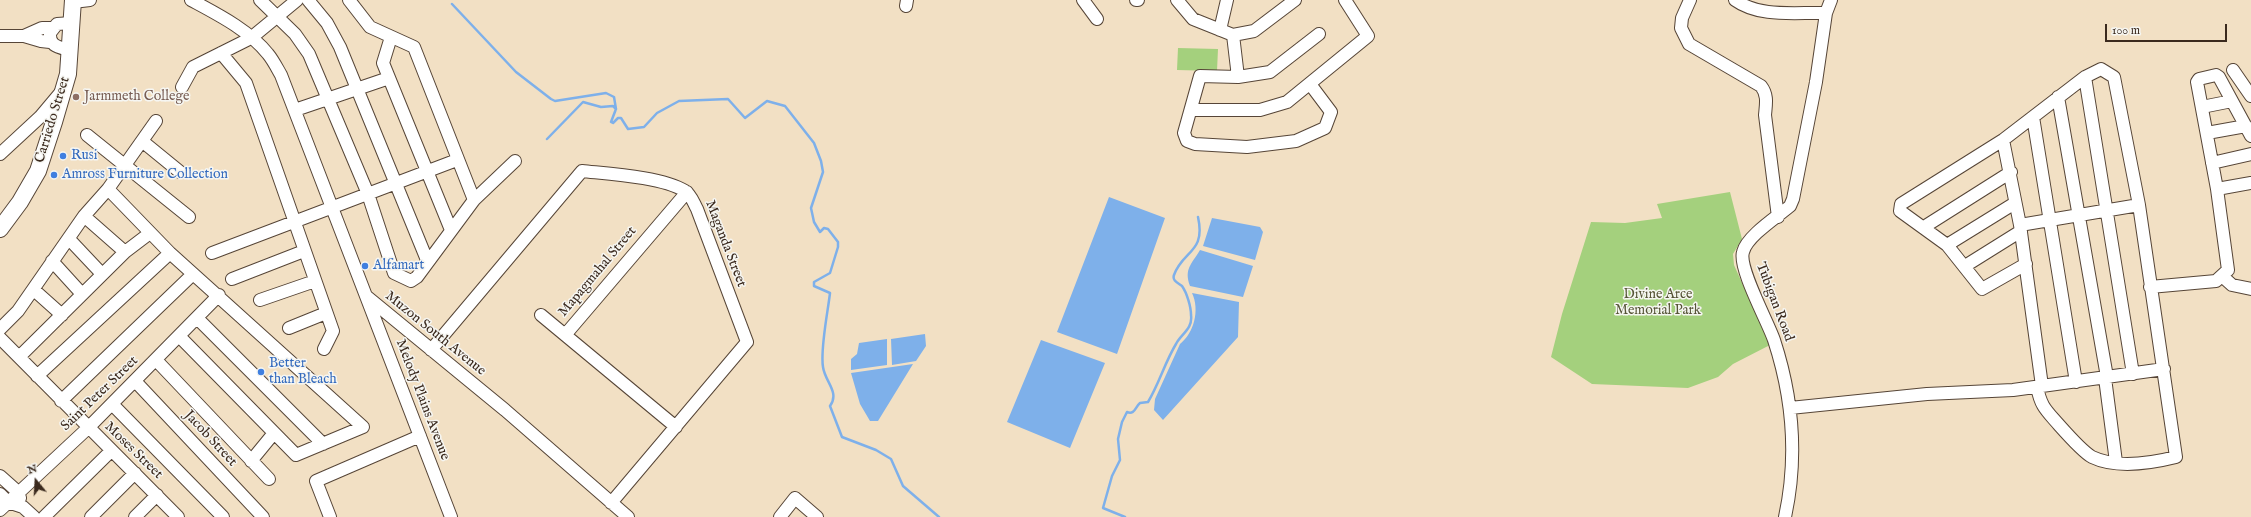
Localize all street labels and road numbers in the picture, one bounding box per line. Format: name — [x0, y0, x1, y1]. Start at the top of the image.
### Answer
street label: Carriedo Street — [32, 75, 74, 165]
street label: Maganda Street — [701, 198, 749, 290]
street label: Mapagmahal Street — [555, 224, 641, 320]
street label: Tubigan Road — [1751, 260, 1797, 344]
street label: Muzon South Avenue — [381, 288, 489, 380]
street label: Melody Plains Avenue — [391, 337, 453, 463]
street label: Saint Peter Street — [58, 353, 142, 435]
street label: Jacob Street — [180, 408, 240, 470]
street label: Moses Street — [100, 419, 166, 483]

